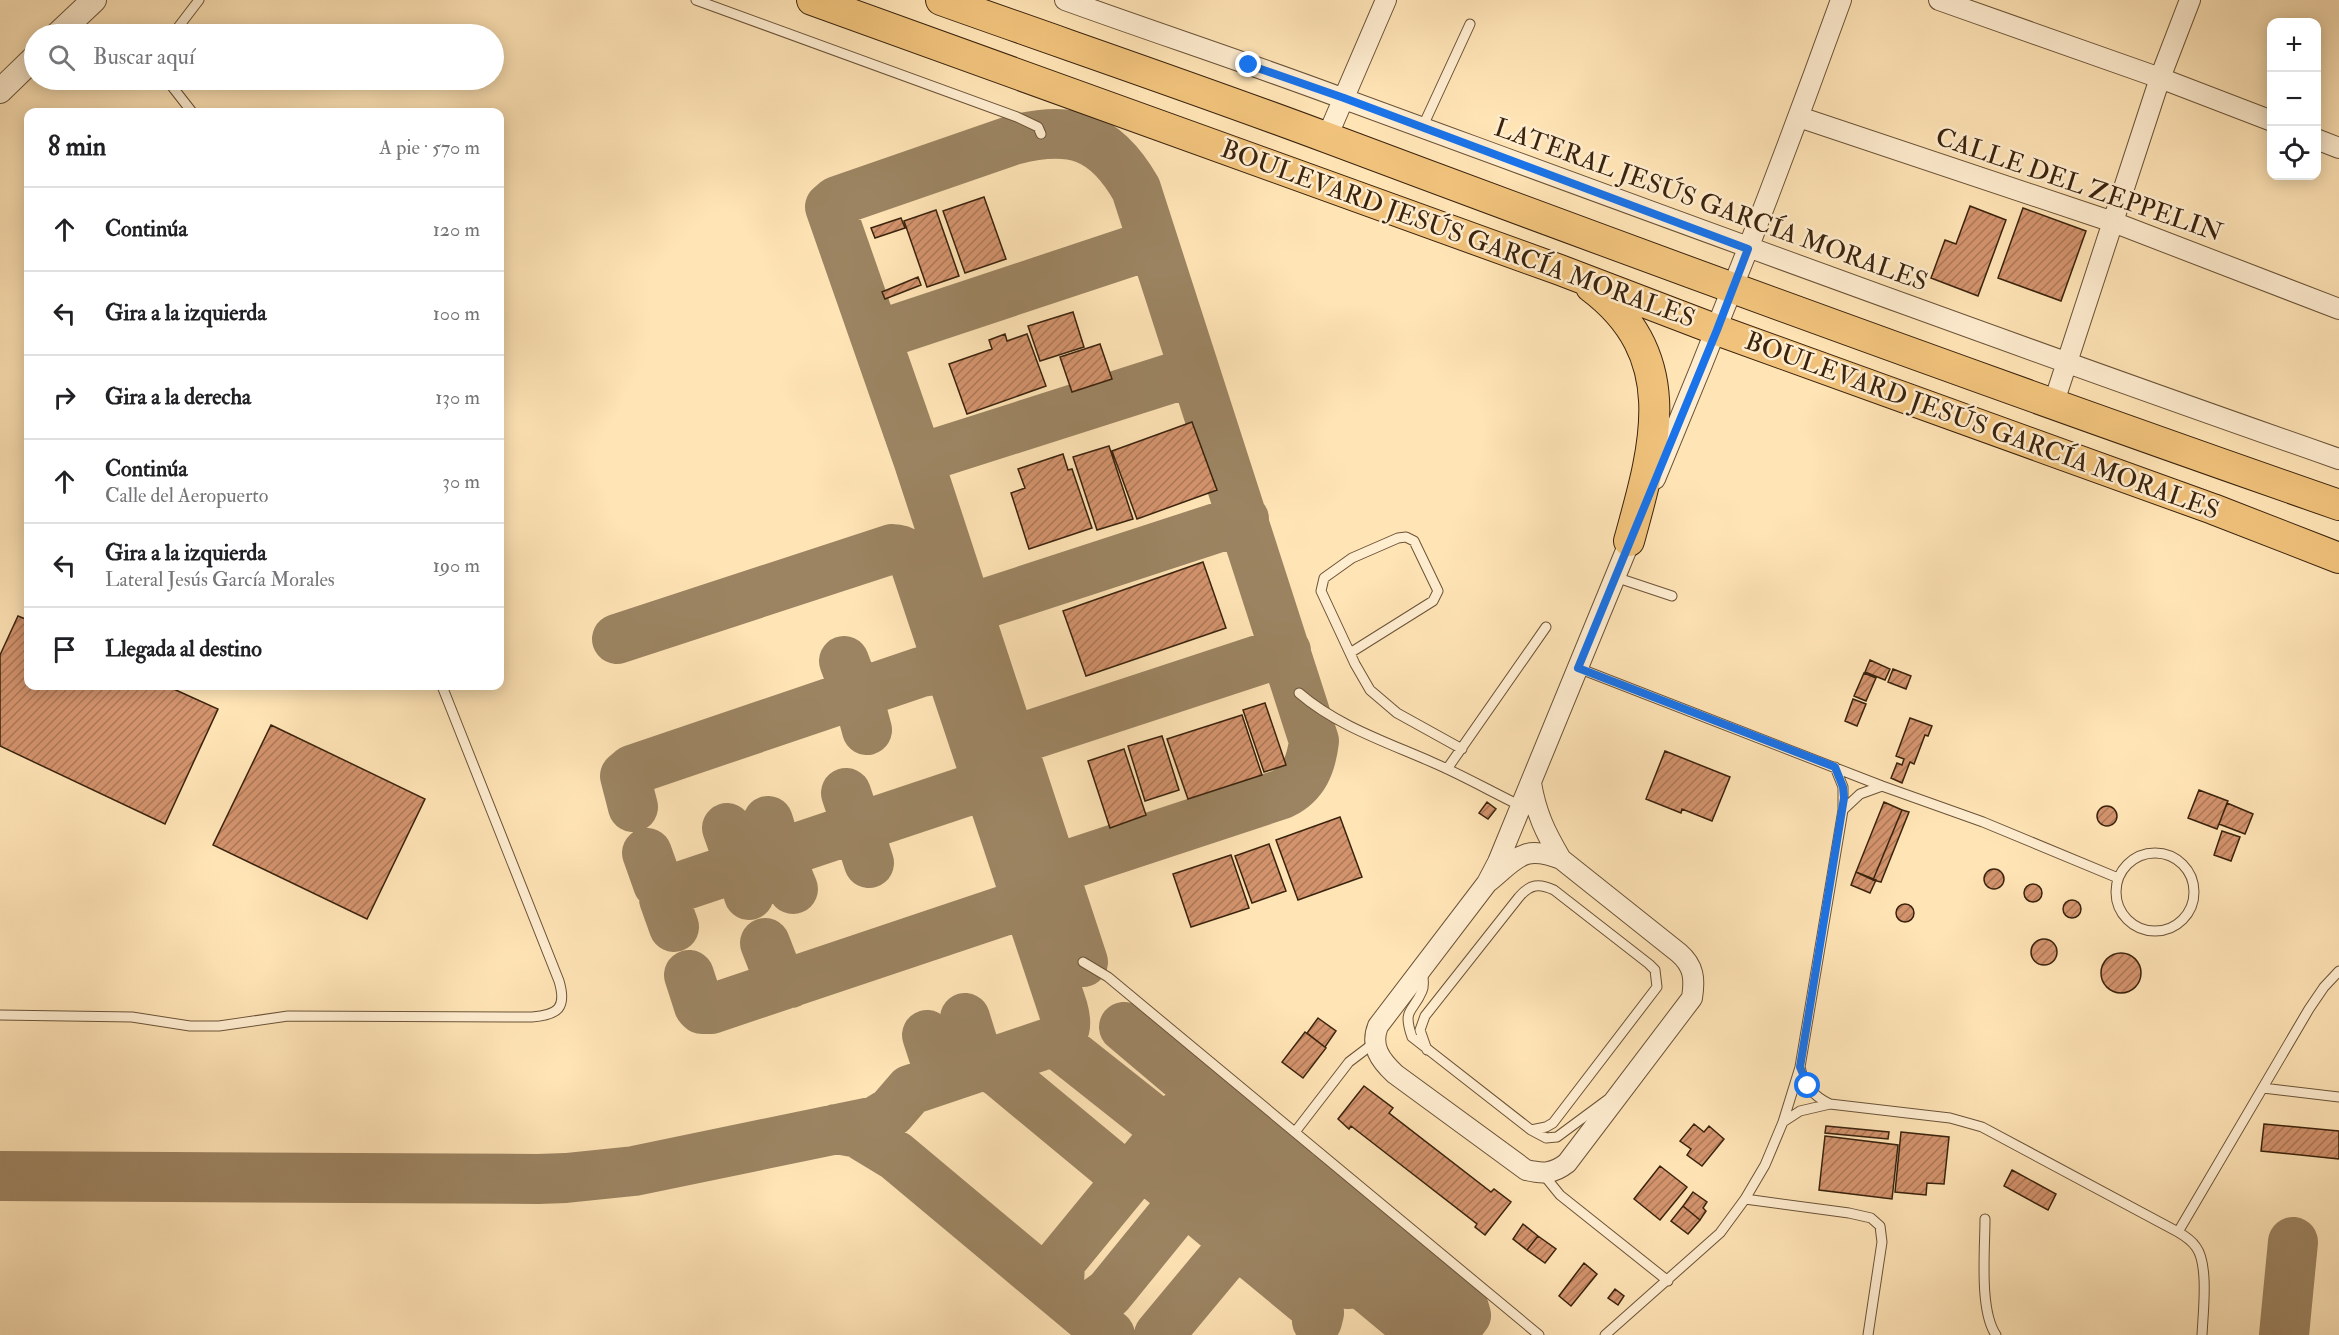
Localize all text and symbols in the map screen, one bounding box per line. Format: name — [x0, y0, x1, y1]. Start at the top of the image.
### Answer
map controls — [2267, 18, 2321, 180]
button: + — [2267, 18, 2321, 72]
search box — [24, 24, 504, 90]
icon: search — [45, 41, 78, 74]
text: Buscar aquí — [93, 43, 195, 71]
route end — [1235, 51, 1261, 77]
button: − — [2267, 72, 2321, 126]
street label: LATERAL JESÚS GARCÍA MORALES — [1490, 110, 1933, 299]
street label: CALLE DEL ZEPPELIN — [1931, 121, 2227, 249]
button: locate — [2267, 126, 2321, 180]
text: 8 min — [48, 131, 106, 163]
street label: BOULEVARD JESÚS GARCÍA MORALES — [1216, 131, 1700, 335]
text: A pie · 570 m — [379, 135, 480, 160]
icon: ahead — [48, 213, 81, 246]
text: Continúa — [105, 215, 188, 243]
text: 120 m — [433, 217, 480, 242]
icon: left — [48, 297, 81, 330]
text: Gira a la izquierda — [105, 299, 266, 327]
text: 100 m — [433, 301, 480, 326]
street label: BOULEVARD JESÚS GARCÍA MORALES — [1740, 323, 2224, 527]
icon: right — [48, 381, 81, 414]
text: Gira a la derecha — [105, 383, 251, 411]
text: 130 m — [435, 385, 480, 410]
text: Continúa — [105, 455, 188, 483]
icon: ahead — [48, 465, 81, 498]
text: 30 m — [442, 469, 480, 494]
text: Calle del Aeropuerto — [105, 483, 268, 508]
text: Gira a la izquierda — [105, 539, 266, 567]
icon: left — [48, 549, 81, 582]
text: 190 m — [433, 553, 480, 578]
text: Lateral Jesús García Morales — [105, 567, 335, 592]
icon: arrive — [48, 633, 81, 666]
text: Llegada al destino — [105, 635, 262, 663]
route start — [1794, 1072, 1820, 1098]

